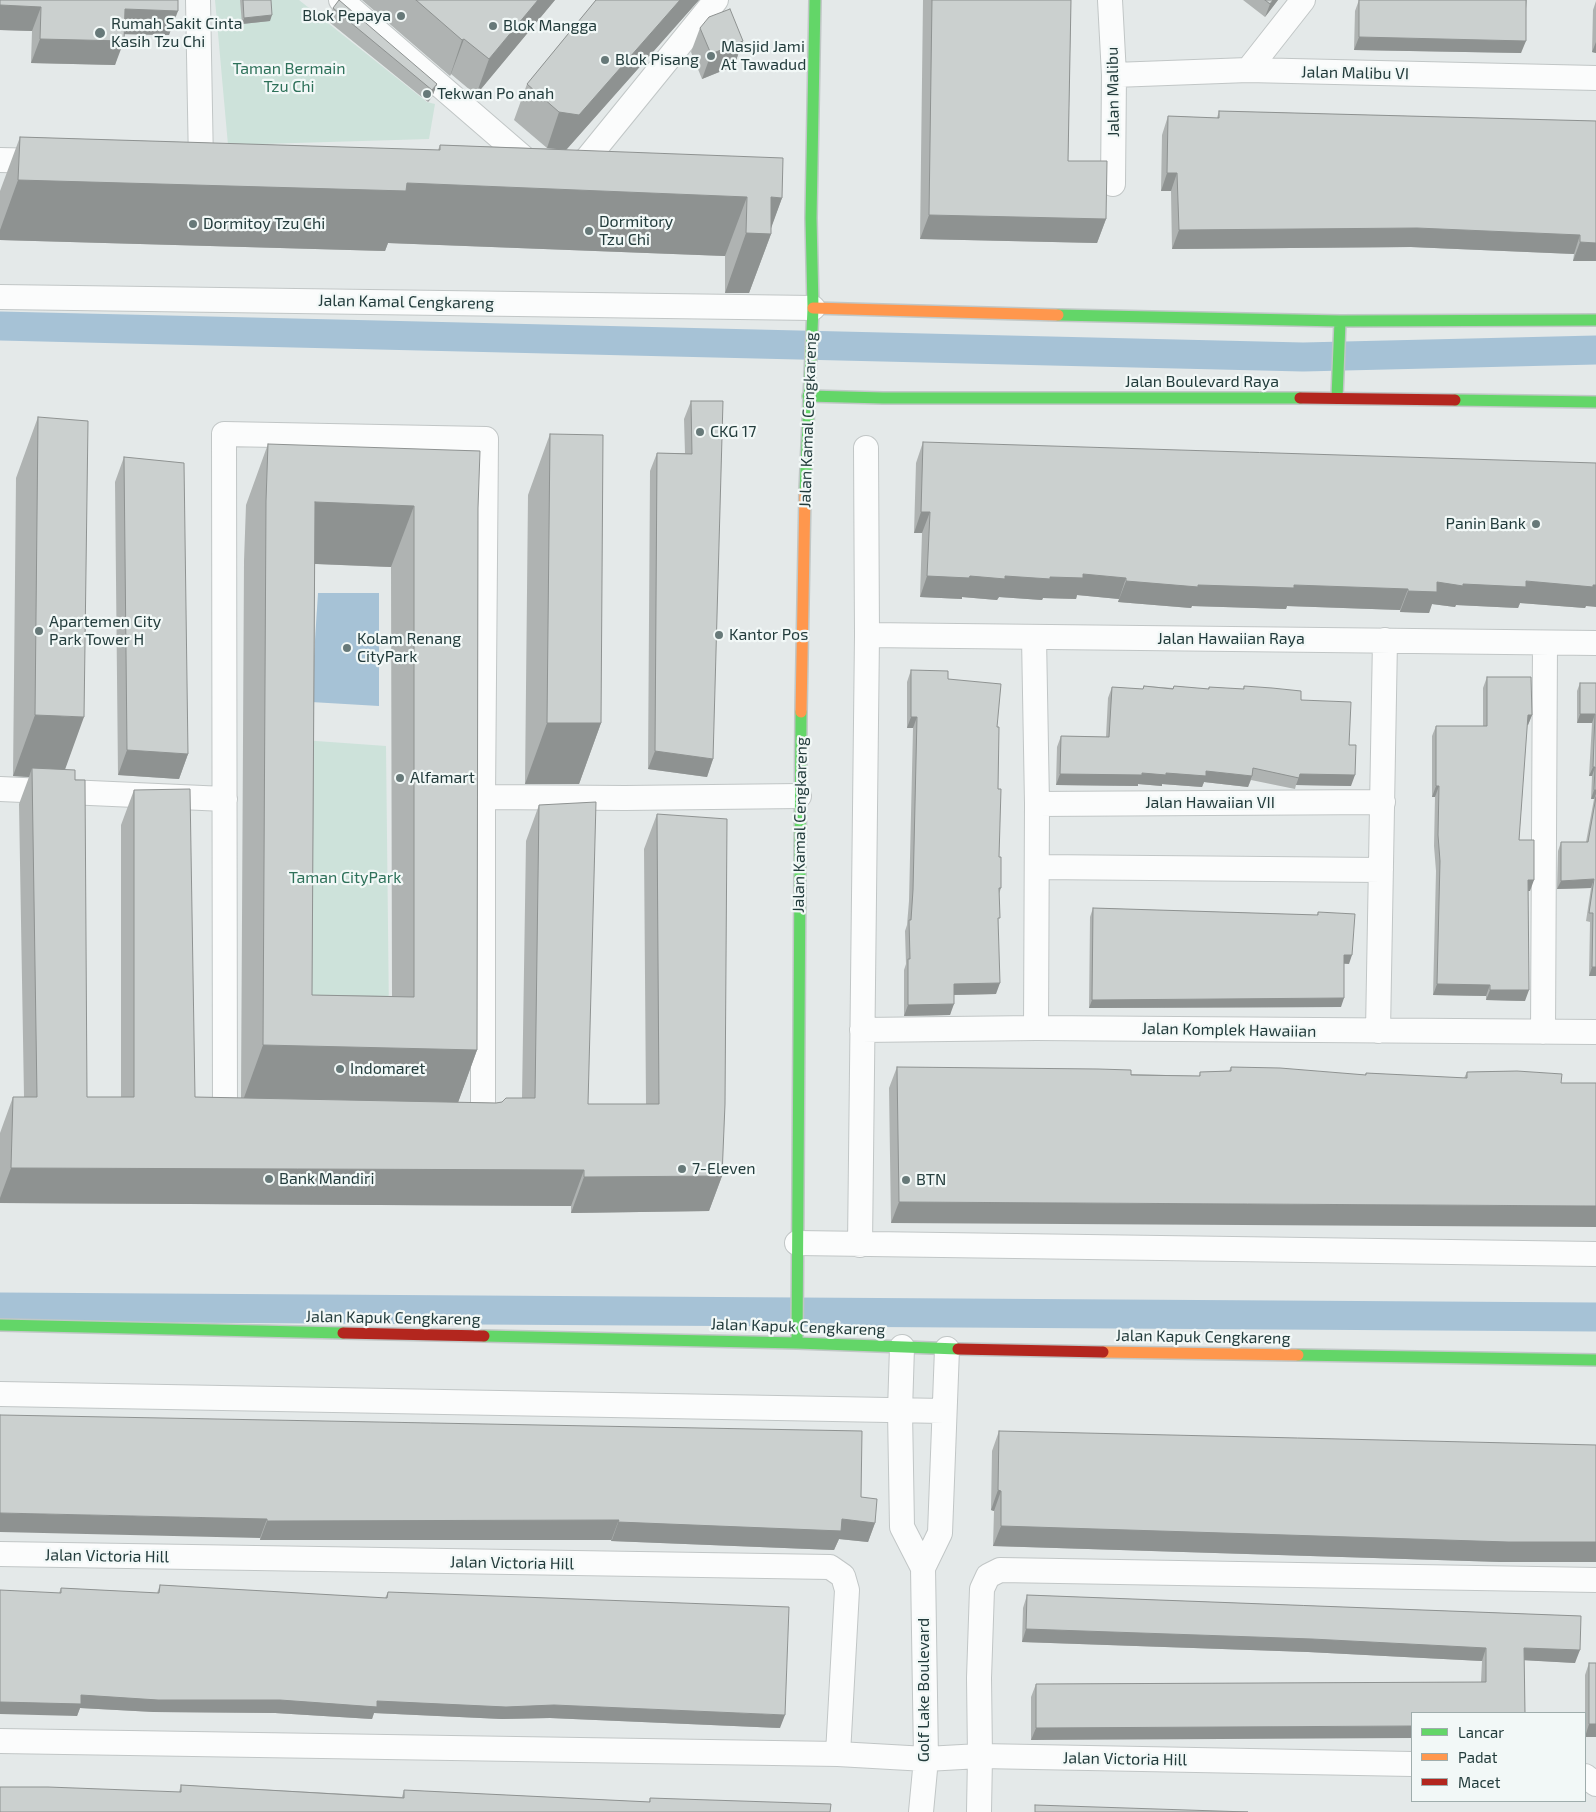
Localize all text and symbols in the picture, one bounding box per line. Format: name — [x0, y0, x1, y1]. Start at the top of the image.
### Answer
place label: Blok Pepaya — [302, 6, 391, 26]
marker: Blok Pepaya — [395, 10, 407, 22]
place label: Rumah Sakit Cinta Kasih Tzu Chi — [111, 14, 242, 52]
place label: Blok Mangga — [503, 16, 597, 36]
marker: Blok Mangga — [487, 20, 499, 32]
marker: Rumah Sakit Cinta Kasih Tzu Chi — [93, 26, 107, 40]
place label: Masjid Jami At Tawadud — [721, 37, 806, 75]
street label: Jalan Malibu — [1103, 47, 1123, 137]
place label: Blok Pisang — [615, 50, 699, 70]
marker: Masjid Jami At Tawadud — [705, 50, 717, 62]
marker: Blok Pisang — [599, 54, 611, 66]
park label: Taman Bermain Tzu Chi — [232, 59, 346, 97]
street label: Jalan Malibu VI — [1301, 62, 1409, 84]
place label: Tekwan Po anah — [437, 84, 554, 104]
marker: Tekwan Po anah — [421, 88, 433, 100]
place label: Dormitory Tzu Chi — [599, 212, 673, 250]
place label: Dormitoy Tzu Chi — [203, 214, 325, 234]
marker: Dormitoy Tzu Chi — [187, 218, 199, 230]
marker: Dormitory Tzu Chi — [583, 225, 595, 237]
street label: Jalan Kamal Cengkareng — [318, 291, 494, 313]
street label: Jalan Kamal Cengkareng — [795, 332, 821, 508]
street label: Jalan Boulevard Raya — [1125, 372, 1279, 392]
place label: CKG 17 — [710, 422, 756, 442]
marker: CKG 17 — [694, 426, 706, 438]
place label: Panin Bank — [1446, 514, 1526, 534]
marker: Panin Bank — [1530, 518, 1542, 530]
place label: Apartemen City Park Tower H — [49, 612, 161, 650]
marker: Apartemen City Park Tower H — [33, 625, 45, 637]
place label: Kantor Pos — [729, 625, 808, 645]
place label: Kolam Renang CityPark — [357, 629, 461, 667]
marker: Kantor Pos — [713, 629, 725, 641]
street label: Jalan Hawaiian Raya — [1157, 629, 1305, 649]
marker: Kolam Renang CityPark — [341, 642, 353, 654]
street label: Jalan Kamal Cengkareng — [789, 737, 811, 913]
place label: Alfamart — [410, 768, 475, 788]
marker: Alfamart — [394, 772, 406, 784]
street label: Jalan Hawaiian VII — [1145, 793, 1275, 813]
park label: Taman CityPark — [289, 868, 401, 888]
street label: Jalan Komplek Hawaiian — [1141, 1019, 1317, 1041]
place label: Indomaret — [350, 1059, 425, 1079]
marker: Indomaret — [334, 1063, 346, 1075]
place label: 7-Eleven — [692, 1159, 756, 1179]
marker: 7-Eleven — [676, 1163, 688, 1175]
place label: Bank Mandiri — [279, 1169, 374, 1189]
place label: BTN — [916, 1170, 946, 1190]
marker: Bank Mandiri — [263, 1173, 275, 1185]
marker: BTN — [900, 1174, 912, 1186]
street label: Jalan Kapuk Cengkareng — [305, 1307, 481, 1329]
street label: Jalan Kapuk Cengkareng — [710, 1314, 886, 1340]
street label: Jalan Kapuk Cengkareng — [1115, 1326, 1291, 1348]
street label: Jalan Victoria Hill — [45, 1545, 169, 1567]
street label: Jalan Victoria Hill — [450, 1552, 574, 1574]
street label: Golf Lake Boulevard — [914, 1618, 934, 1762]
legend — [1411, 1712, 1586, 1802]
text: Lancar — [1458, 1723, 1504, 1741]
street label: Jalan Victoria Hill — [1063, 1748, 1187, 1770]
text: Padat — [1458, 1748, 1498, 1766]
text: Macet — [1458, 1773, 1500, 1791]

